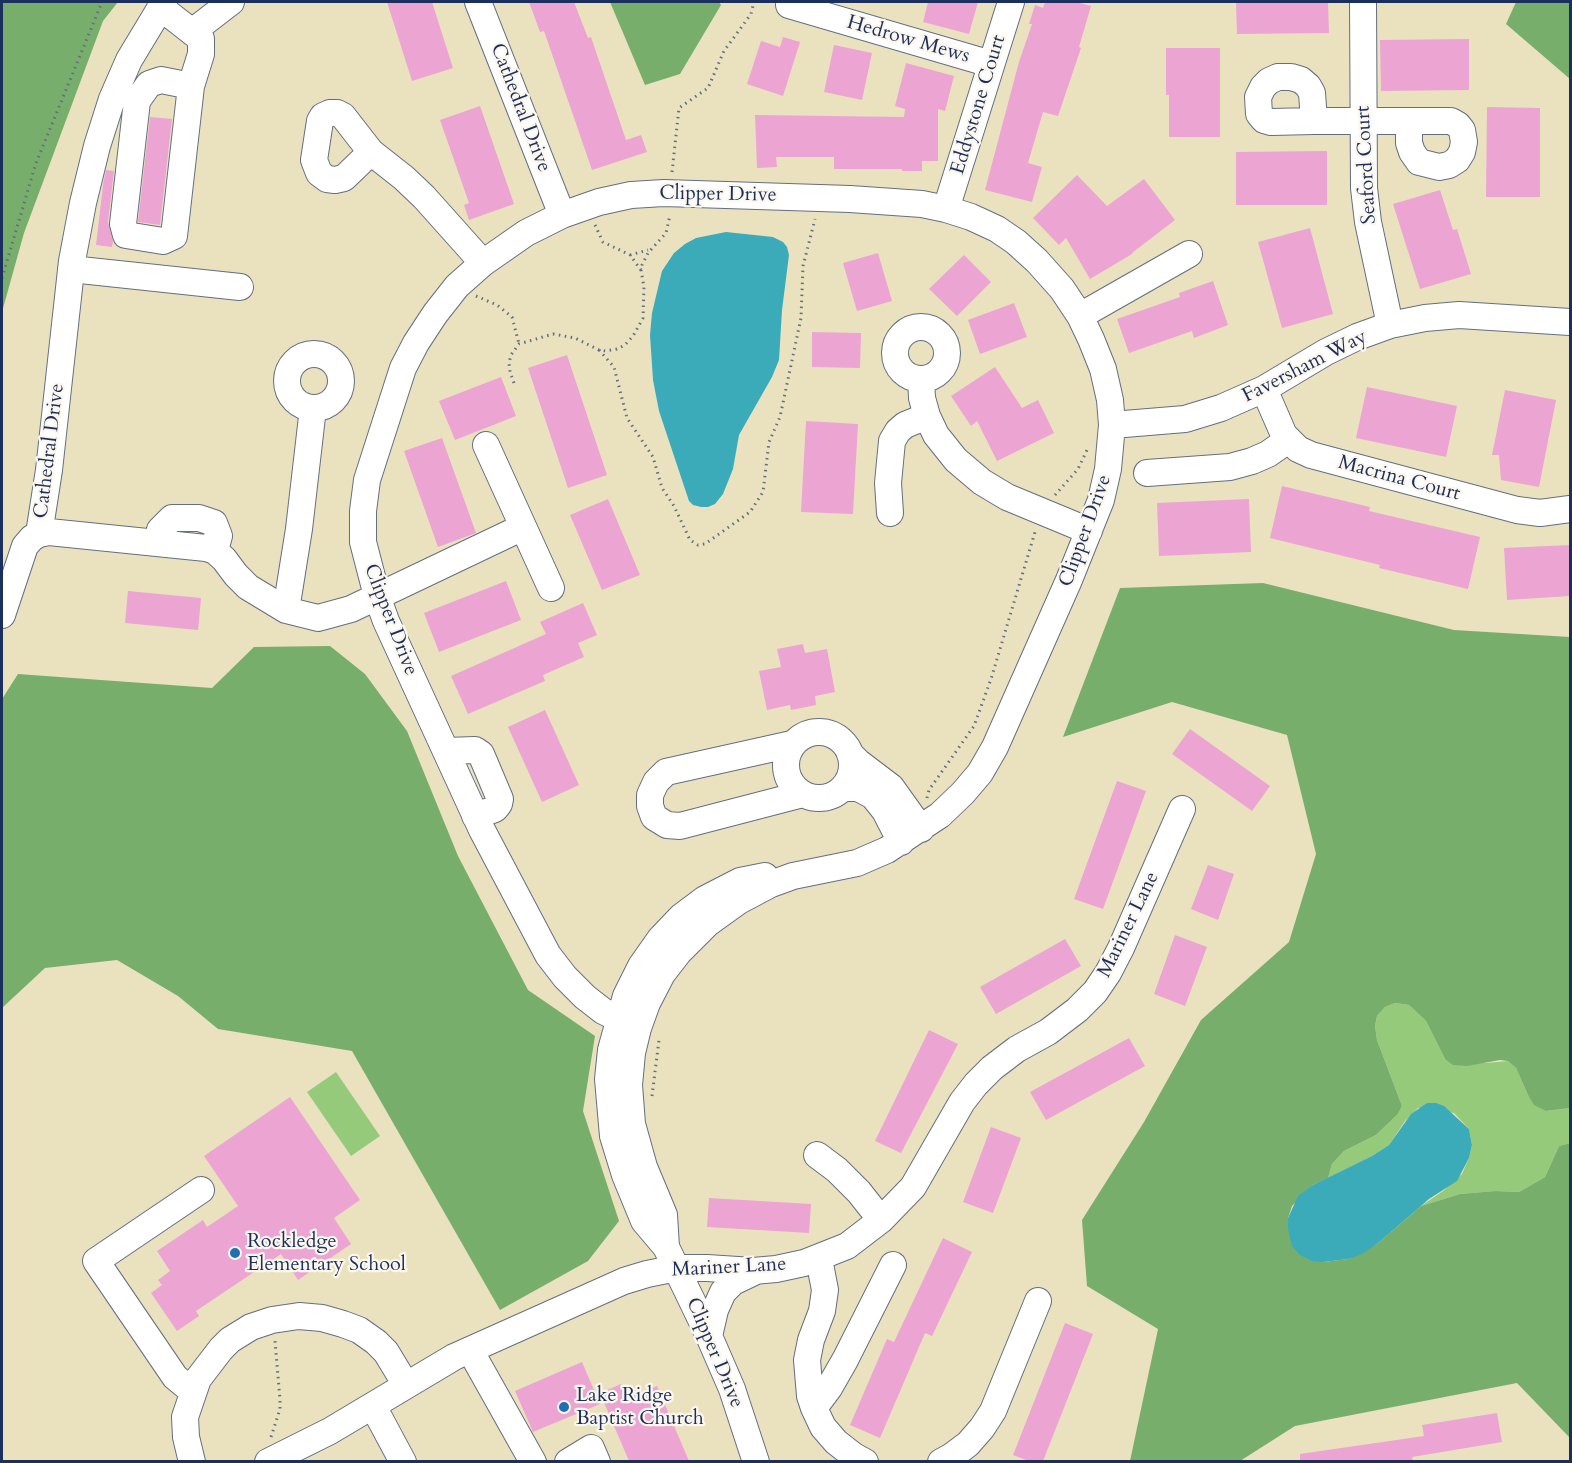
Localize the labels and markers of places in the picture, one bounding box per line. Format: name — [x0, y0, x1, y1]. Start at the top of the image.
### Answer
place label: Rockledge Elementary School — [247, 1230, 406, 1277]
marker: Rockledge Elementary School — [228, 1246, 242, 1260]
place label: Lake Ridge Baptist Church — [576, 1384, 704, 1431]
marker: Lake Ridge Baptist Church — [557, 1400, 571, 1414]

